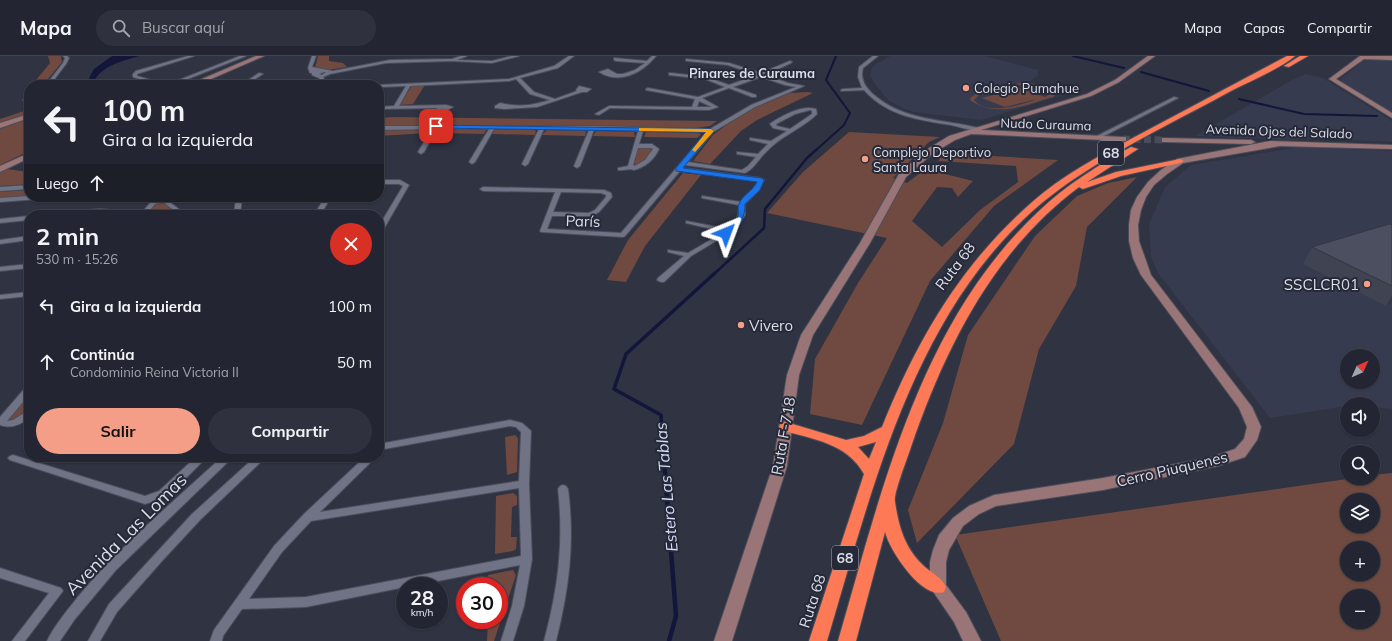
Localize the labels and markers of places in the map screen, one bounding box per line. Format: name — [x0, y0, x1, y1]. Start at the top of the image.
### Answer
place label: Colegio Pumahue — [974, 80, 1079, 96]
marker: Colegio Pumahue — [961, 83, 971, 93]
pin — [419, 109, 453, 143]
place label: Complejo Deportivo Santa Laura — [873, 144, 991, 175]
marker: Complejo Deportivo Santa Laura — [860, 154, 870, 164]
place label: SSCLCR01 — [1284, 275, 1359, 294]
marker: SSCLCR01 — [1362, 279, 1372, 289]
place label: Vivero — [749, 316, 793, 335]
marker: Vivero — [736, 320, 746, 330]

